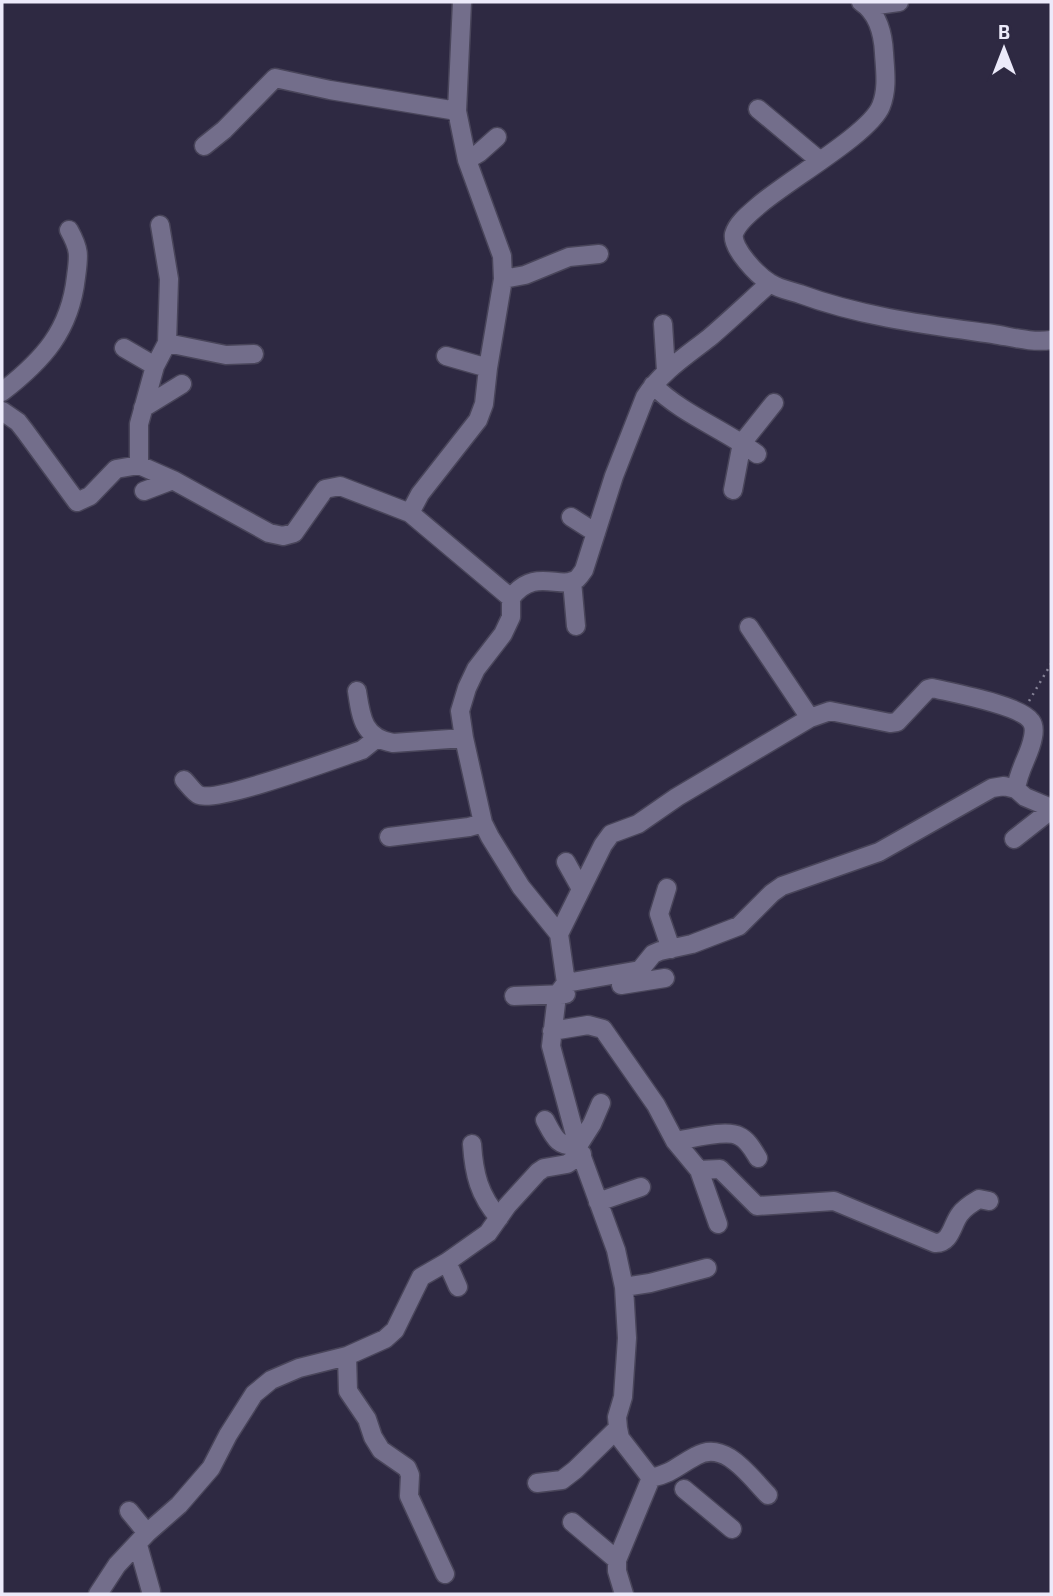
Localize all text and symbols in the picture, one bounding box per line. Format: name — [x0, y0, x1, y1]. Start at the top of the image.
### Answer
north arrow — [969, 14, 1039, 84]
text: B — [998, 20, 1010, 43]

